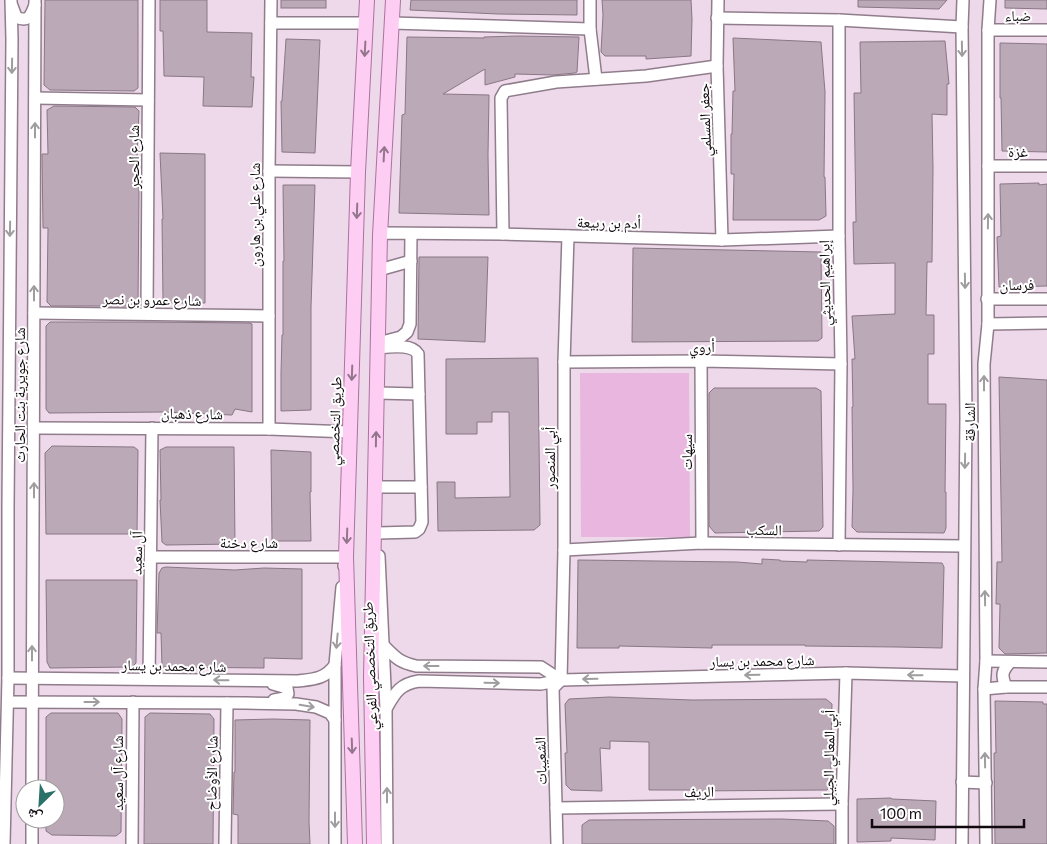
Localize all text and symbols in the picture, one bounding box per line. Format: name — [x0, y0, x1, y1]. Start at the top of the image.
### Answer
street label: ضباء — [1005, 6, 1031, 24]
one-way arrow — [360, 40, 370, 56]
one-way arrow — [957, 40, 967, 56]
one-way arrow — [7, 58, 17, 74]
street label: جعفر المسلمي — [694, 82, 718, 157]
one-way arrow — [30, 123, 40, 139]
street label: شارع الحجر — [124, 125, 144, 190]
street label: غزة — [1008, 142, 1028, 161]
one-way arrow — [380, 147, 389, 163]
street label: شارع علي بن هارون — [245, 163, 267, 267]
one-way arrow — [352, 202, 362, 219]
street label: أدم بن ربيعة — [577, 212, 641, 234]
one-way arrow — [983, 213, 993, 229]
one-way arrow — [5, 220, 15, 236]
street label: إبراهيم الحديثي — [814, 239, 838, 326]
one-way arrow — [960, 273, 969, 289]
street label: فرسان — [1000, 275, 1034, 295]
one-way arrow — [29, 285, 39, 302]
street label: شارع عمرو بن نصر — [101, 289, 202, 311]
street label: شارع جويرية بنت الحارث — [10, 327, 30, 463]
street label: أروي — [689, 337, 715, 359]
one-way arrow — [347, 365, 357, 381]
one-way arrow — [979, 375, 989, 392]
street label: طريق التخصصي — [323, 376, 348, 466]
street label: الشارقة — [960, 402, 979, 442]
street label: شارع ذهبان — [161, 403, 223, 425]
street label: أبي المنصور — [540, 427, 562, 490]
one-way arrow — [371, 432, 381, 448]
street label: سيهات — [677, 434, 696, 470]
one-way arrow — [960, 452, 970, 469]
one-way arrow — [29, 483, 38, 499]
street label: السكب — [746, 520, 782, 539]
one-way arrow — [342, 528, 351, 544]
street label: آل سعيد — [127, 530, 147, 575]
street label: شارع دخنة — [220, 533, 278, 553]
one-way arrow — [981, 590, 990, 606]
street label: طريق التخصصي الفرعي — [358, 601, 384, 731]
one-way arrow — [332, 632, 342, 648]
one-way arrow — [27, 645, 37, 662]
street label: شارع محمد بن يسار — [708, 650, 815, 672]
street label: شارع محمد بن يسار — [120, 655, 227, 677]
one-way arrow — [423, 661, 440, 671]
one-way arrow — [907, 670, 923, 680]
one-way arrow — [744, 671, 760, 680]
one-way arrow — [582, 674, 598, 684]
one-way arrow — [213, 675, 230, 685]
one-way arrow — [484, 678, 500, 688]
one-way arrow — [84, 697, 100, 707]
one-way arrow — [298, 701, 314, 711]
street label: أبي المعالي الجيلي — [818, 710, 842, 806]
street label: شارع آل سعيد — [108, 735, 128, 811]
street label: شارع الأوضاح — [201, 735, 223, 811]
street label: الشعيبات — [530, 737, 550, 785]
one-way arrow — [348, 738, 357, 754]
one-way arrow — [980, 753, 990, 769]
north arrow — [15, 779, 65, 829]
street label: الريف — [684, 782, 714, 801]
one-way arrow — [382, 788, 392, 804]
scale bar — [872, 796, 1024, 828]
text: ش — [24, 804, 45, 827]
text: 100 m — [880, 804, 922, 822]
one-way arrow — [330, 812, 340, 828]

